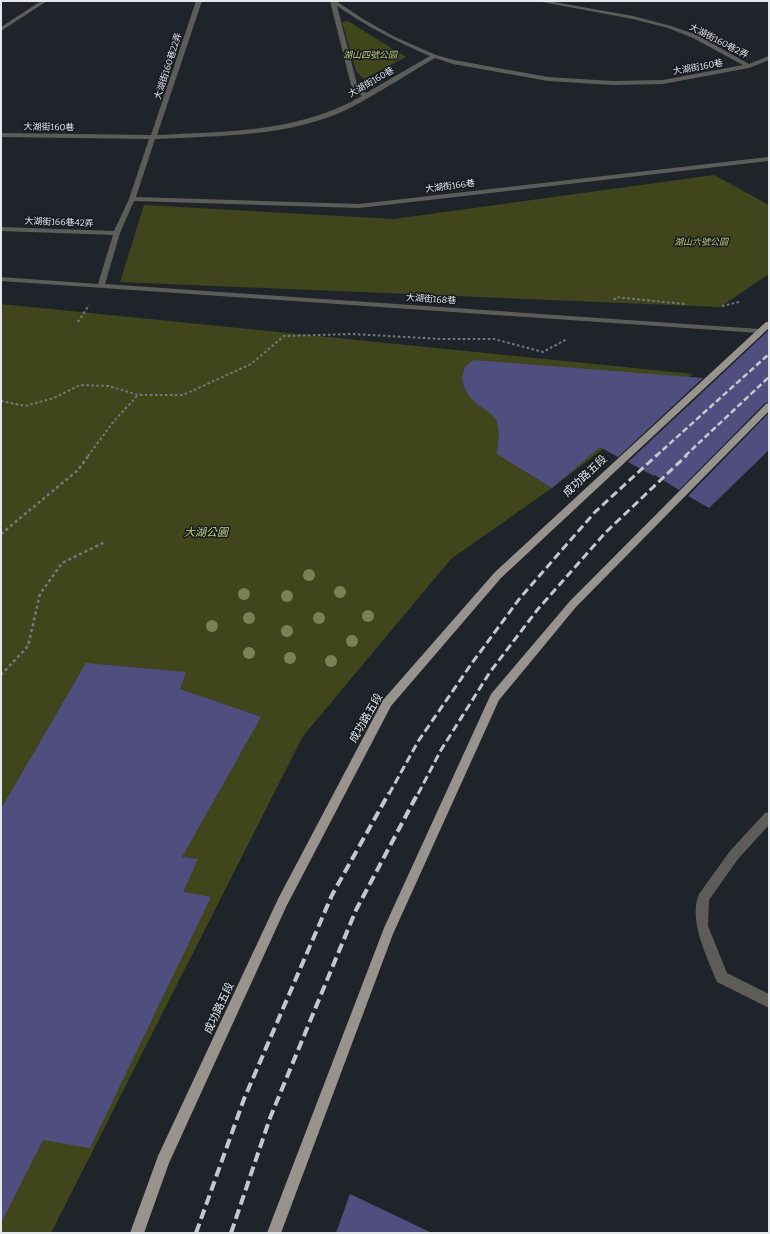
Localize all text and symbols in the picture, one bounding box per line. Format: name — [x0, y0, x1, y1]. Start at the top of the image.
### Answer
street label: 大湖街160巷2弄 — [688, 22, 750, 60]
street label: 大湖街160巷22弄 — [153, 31, 183, 101]
park label: 湖山四號公園 — [343, 50, 399, 60]
street label: 大湖街160巷 — [672, 58, 724, 76]
street label: 大湖街160巷 — [347, 65, 395, 99]
street label: 大湖街160巷 — [24, 122, 74, 132]
street label: 大湖街166巷 — [424, 178, 476, 194]
street label: 大湖街166巷42弄 — [24, 216, 94, 228]
park label: 湖山六號公園 — [674, 237, 730, 247]
street label: 大湖街168巷 — [406, 292, 456, 306]
street label: 成功路五段 — [560, 452, 610, 500]
park label: 大湖公園 — [184, 526, 230, 539]
street label: 成功路五段 — [347, 691, 385, 745]
street label: 成功路五段 — [201, 980, 237, 1036]

